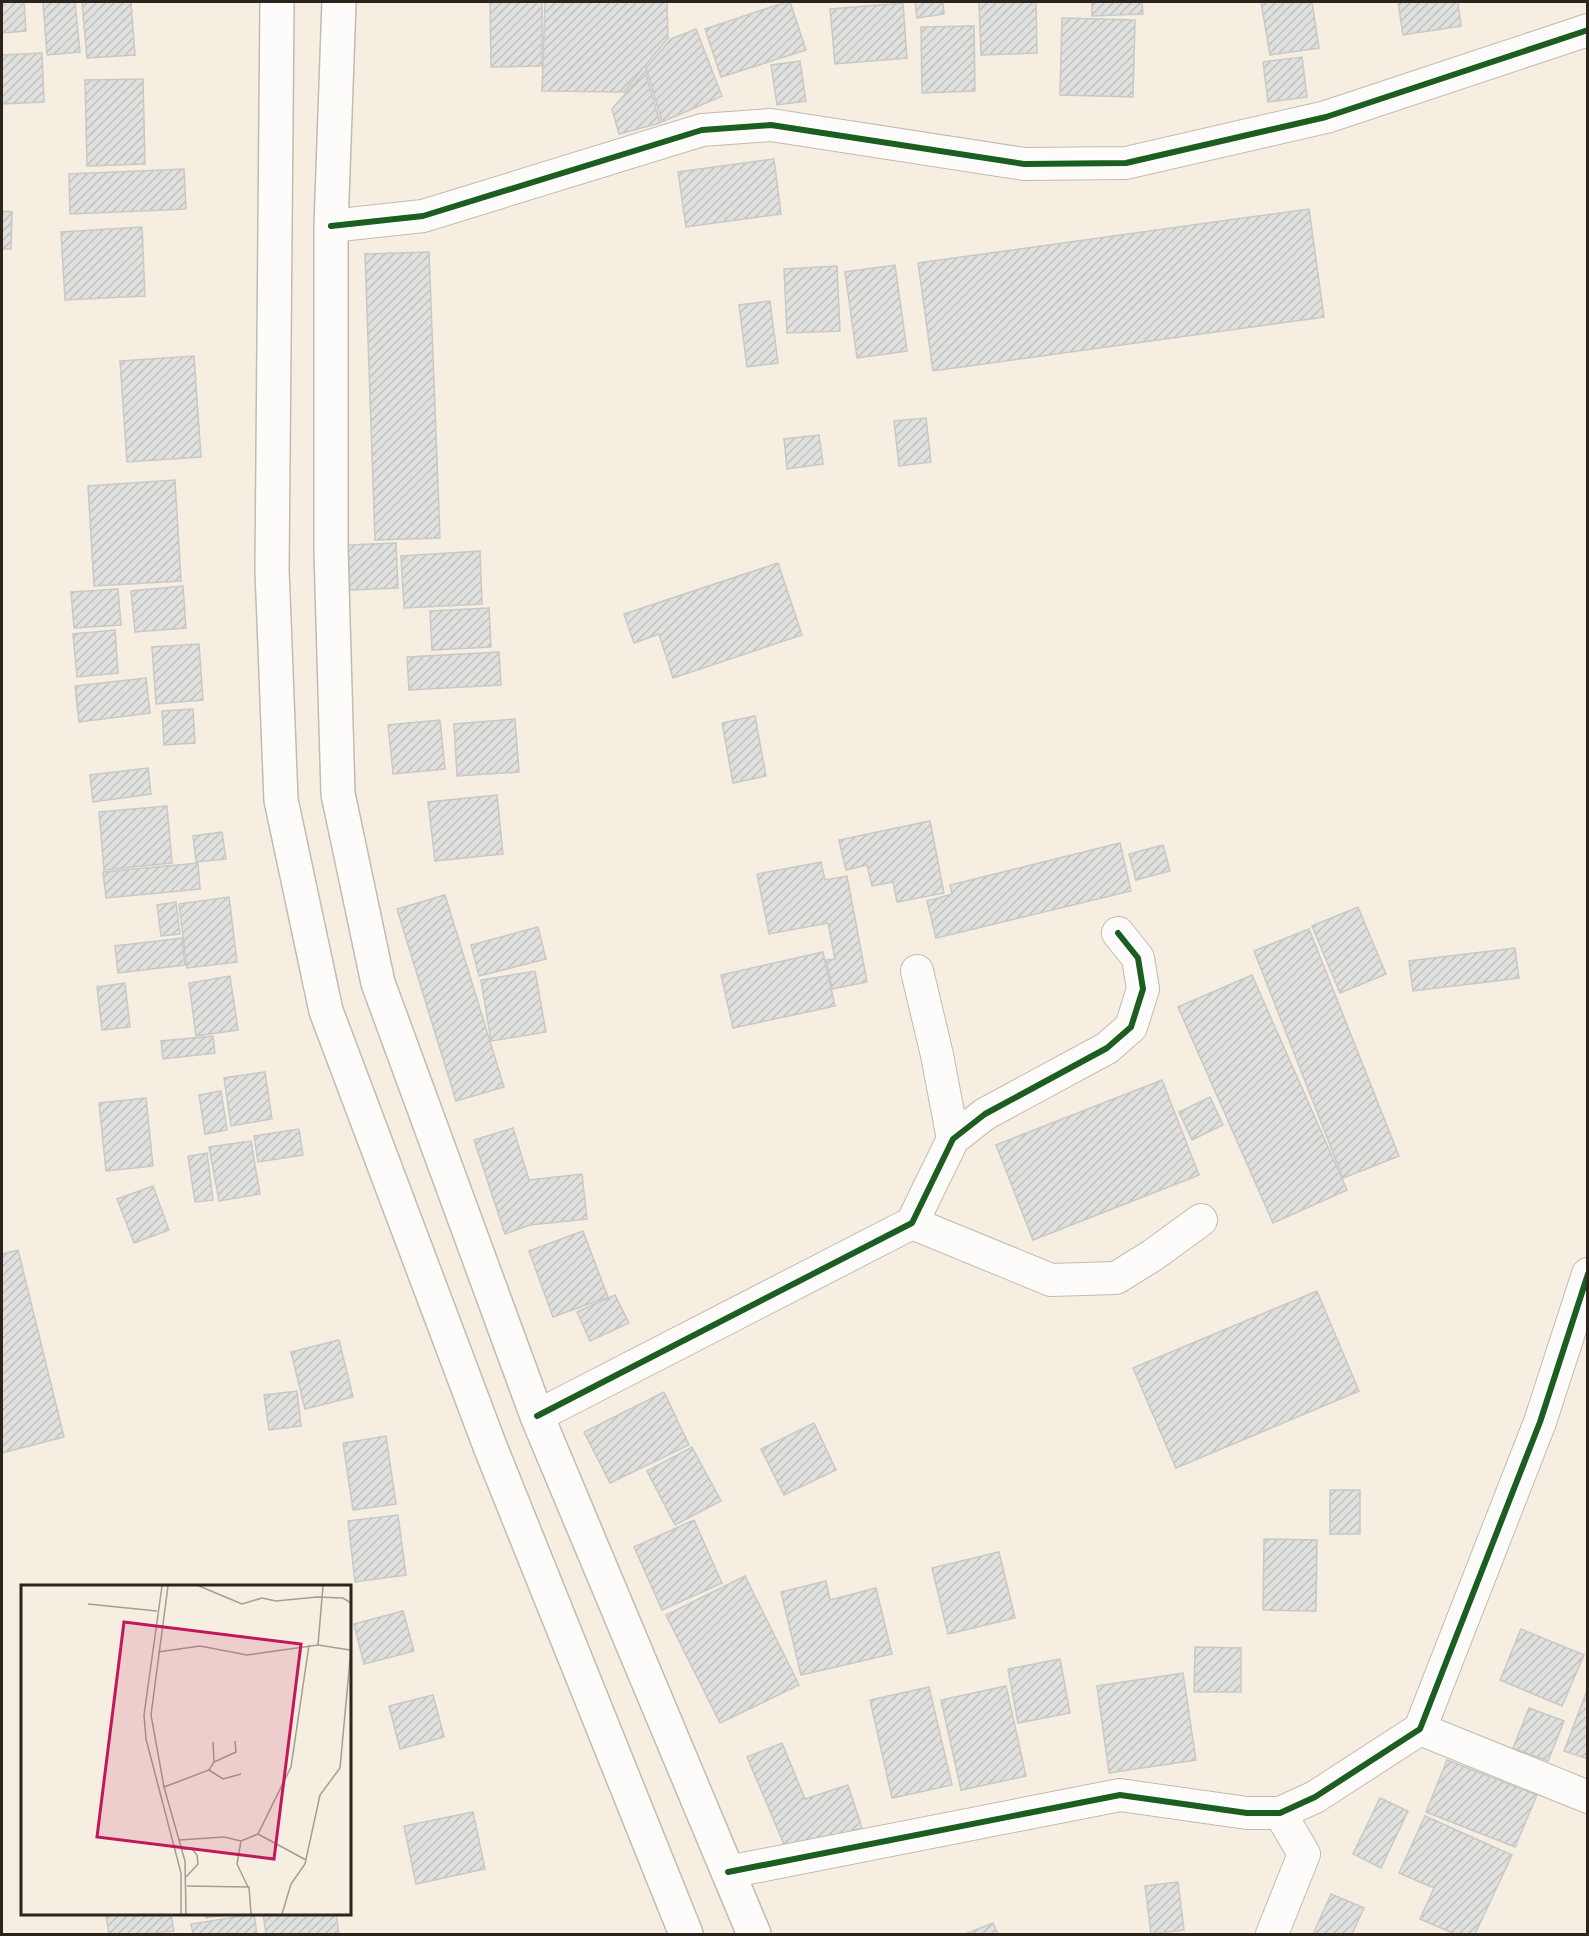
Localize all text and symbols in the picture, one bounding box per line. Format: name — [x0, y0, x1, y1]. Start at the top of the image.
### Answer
inset map — [21, 1585, 351, 1915]

